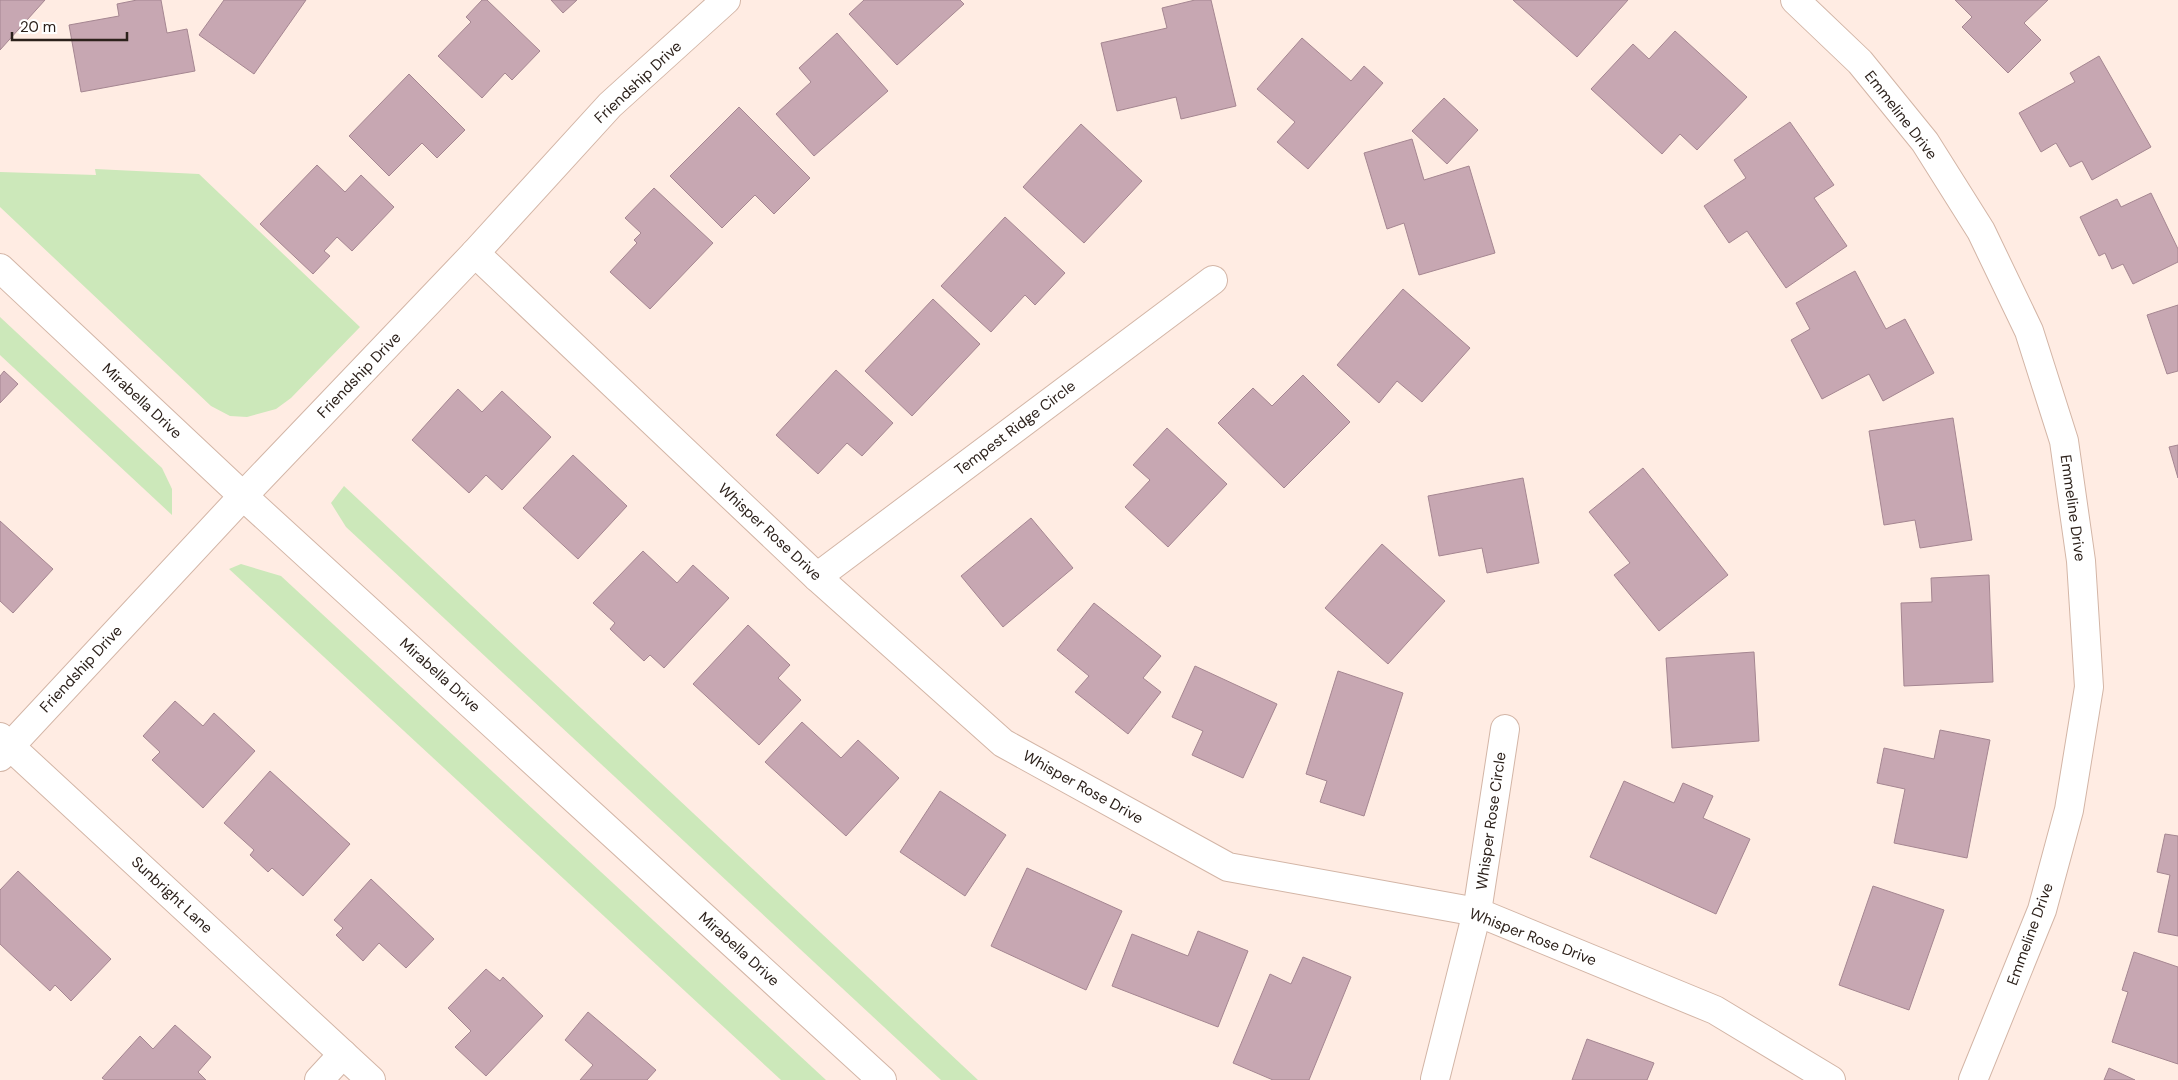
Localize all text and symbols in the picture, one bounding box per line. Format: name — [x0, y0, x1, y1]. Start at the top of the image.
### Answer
scale bar — [12, 10, 128, 42]
text: 20 m — [20, 17, 56, 37]
street label: Friendship Drive — [590, 36, 686, 128]
street label: Emmeline Drive — [1860, 67, 1942, 163]
street label: Friendship Drive — [313, 328, 405, 422]
street label: Mirabella Drive — [98, 359, 186, 443]
street label: Tempest Ridge Circle — [950, 376, 1080, 480]
street label: Emmeline Drive — [2056, 453, 2090, 563]
street label: Whisper Rose Drive — [714, 479, 826, 585]
street label: Friendship Drive — [35, 621, 127, 717]
street label: Mirabella Drive — [395, 633, 485, 717]
street label: Whisper Rose Drive — [1019, 746, 1147, 828]
street label: Whisper Rose Circle — [1471, 751, 1511, 891]
street label: Sunbright Lane — [127, 852, 217, 938]
street label: Emmeline Drive — [2002, 880, 2058, 988]
street label: Whisper Rose Drive — [1467, 904, 1599, 970]
street label: Mirabella Drive — [694, 907, 784, 991]

